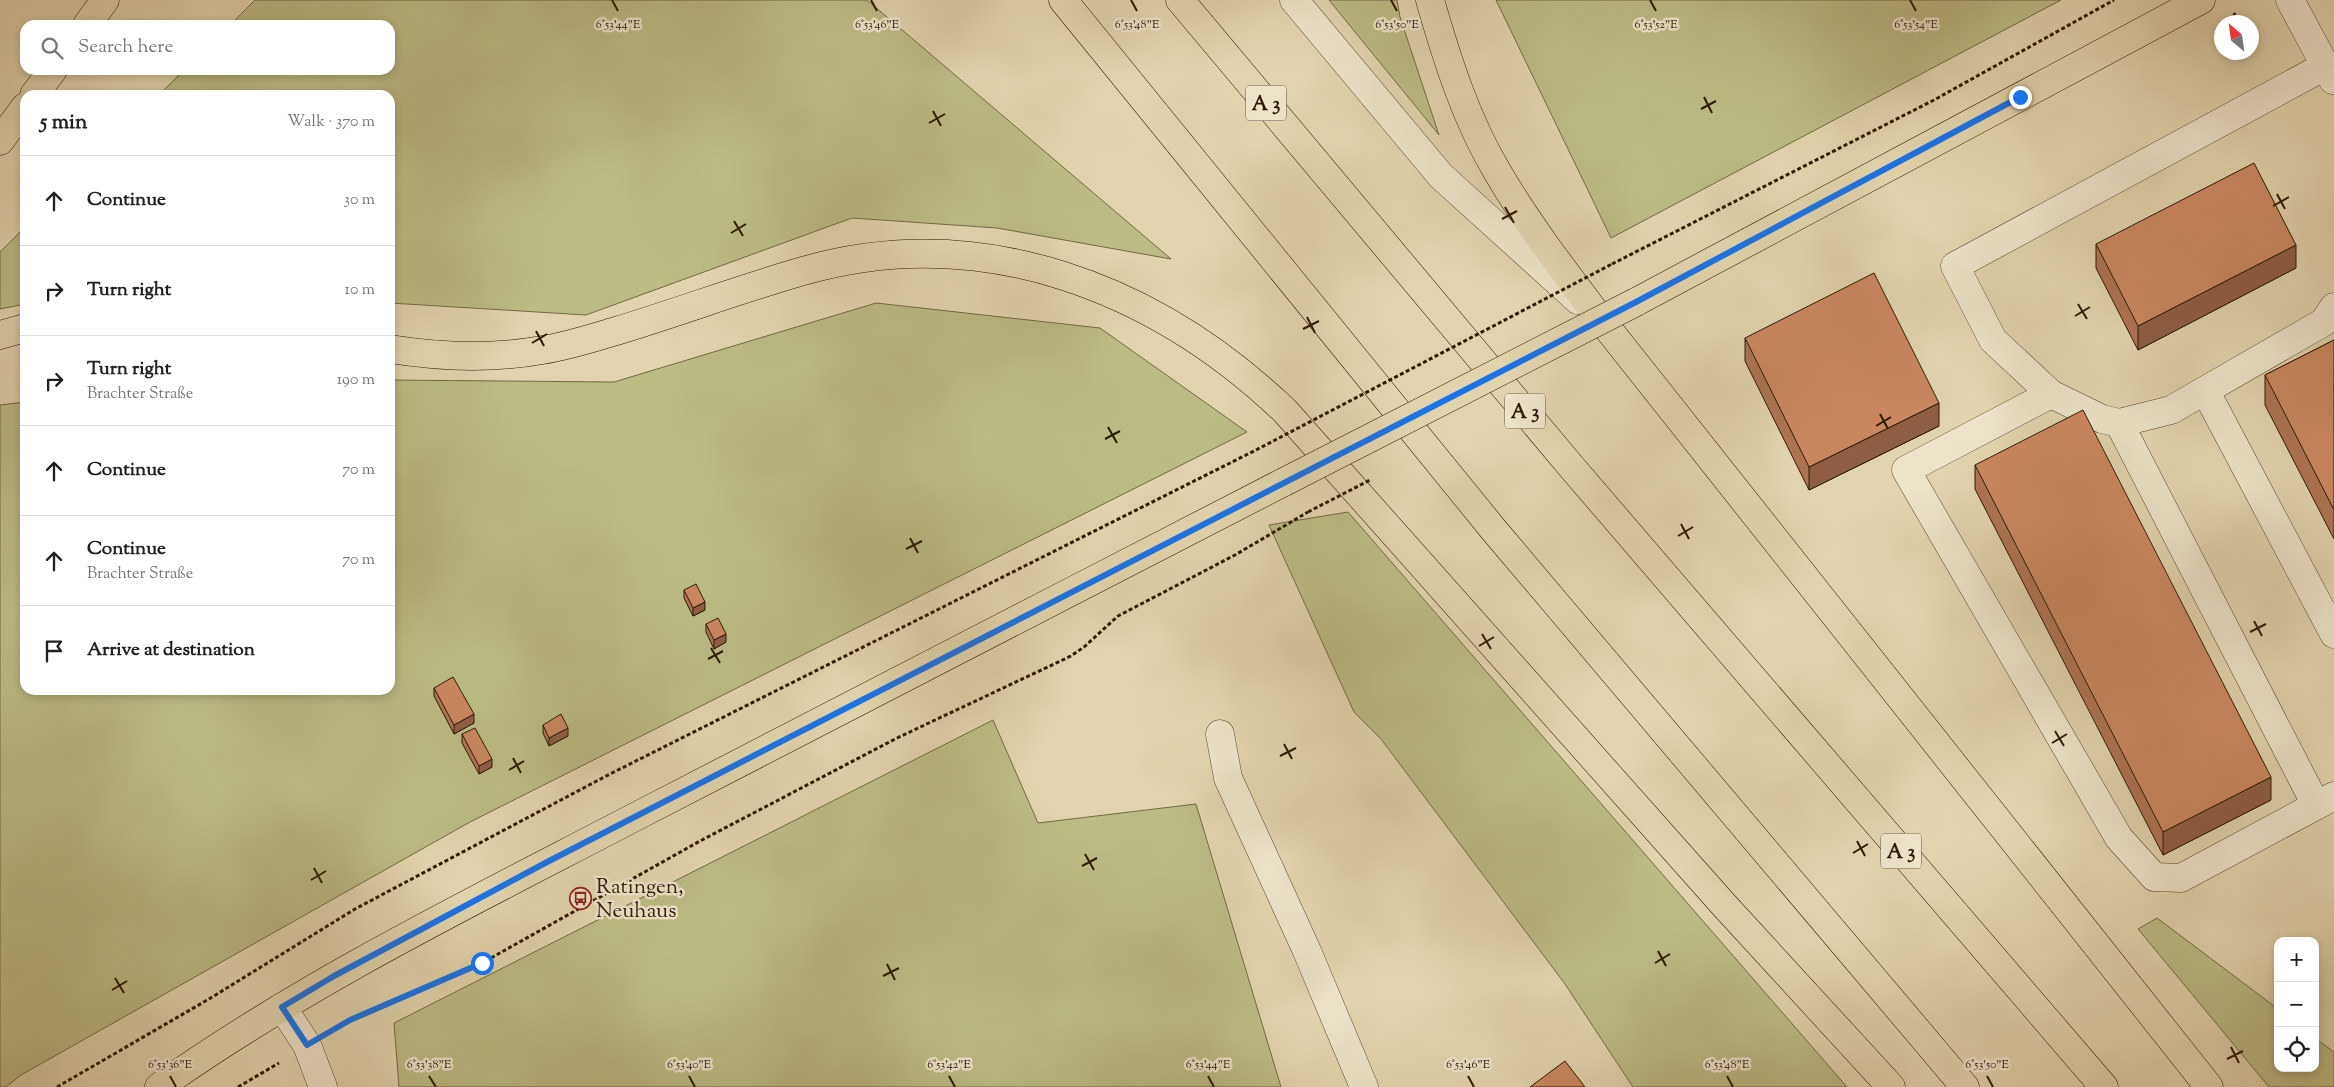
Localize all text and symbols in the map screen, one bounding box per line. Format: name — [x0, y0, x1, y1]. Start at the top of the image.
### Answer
north arrow — [2214, 15, 2259, 60]
text: 6°53'44"E — [596, 16, 641, 34]
text: 6°53'46"E — [855, 16, 900, 34]
text: 6°53'48"E — [1115, 16, 1160, 34]
text: 6°53'50"E — [1375, 16, 1420, 34]
text: 6°53'52"E — [1635, 16, 1678, 34]
text: 6°53'54"E — [1894, 16, 1939, 34]
search box — [20, 20, 395, 75]
icon: search — [38, 34, 66, 62]
text: Search here — [78, 34, 173, 61]
road number: A 3 — [1246, 86, 1286, 120]
route end — [2009, 86, 2032, 109]
text: 5 min — [40, 108, 87, 138]
text: Walk · 370 m — [287, 111, 375, 134]
icon: ahead — [40, 187, 68, 215]
text: Continue — [87, 187, 166, 214]
text: 30 m — [344, 189, 375, 212]
icon: right — [40, 277, 68, 305]
text: Turn right — [87, 277, 171, 304]
text: 10 m — [345, 279, 375, 302]
text: Turn right — [87, 356, 171, 383]
icon: right — [40, 367, 68, 395]
text: 190 m — [337, 369, 375, 392]
text: Brachter Straße — [87, 383, 193, 406]
road number: A 3 — [1505, 394, 1545, 428]
icon: ahead — [40, 457, 68, 485]
text: Continue — [87, 457, 166, 484]
text: 70 m — [342, 459, 375, 482]
text: Continue — [87, 536, 166, 563]
icon: ahead — [40, 547, 68, 575]
text: 70 m — [342, 549, 375, 572]
text: Brachter Straße — [87, 563, 193, 586]
icon: arrive — [40, 637, 68, 665]
text: Arrive at destination — [87, 637, 255, 664]
road number: A 3 — [1881, 834, 1921, 868]
place label: Ratingen, Neuhaus — [596, 873, 684, 927]
bus stop icon: Ratingen, Neuhaus — [568, 886, 592, 910]
map controls — [2274, 937, 2319, 1072]
button: + — [2274, 937, 2319, 982]
route start — [471, 952, 494, 975]
button: − — [2274, 982, 2319, 1027]
button: locate — [2274, 1027, 2319, 1072]
text: 6°53'36"E — [148, 1056, 193, 1074]
text: 6°53'38"E — [407, 1056, 452, 1074]
text: 6°53'40"E — [667, 1056, 712, 1074]
text: 6°53'42"E — [927, 1056, 972, 1074]
text: 6°53'44"E — [1186, 1056, 1231, 1074]
text: 6°53'46"E — [1446, 1056, 1491, 1074]
text: 6°53'48"E — [1705, 1056, 1750, 1074]
text: 6°53'50"E — [1965, 1056, 2010, 1074]

